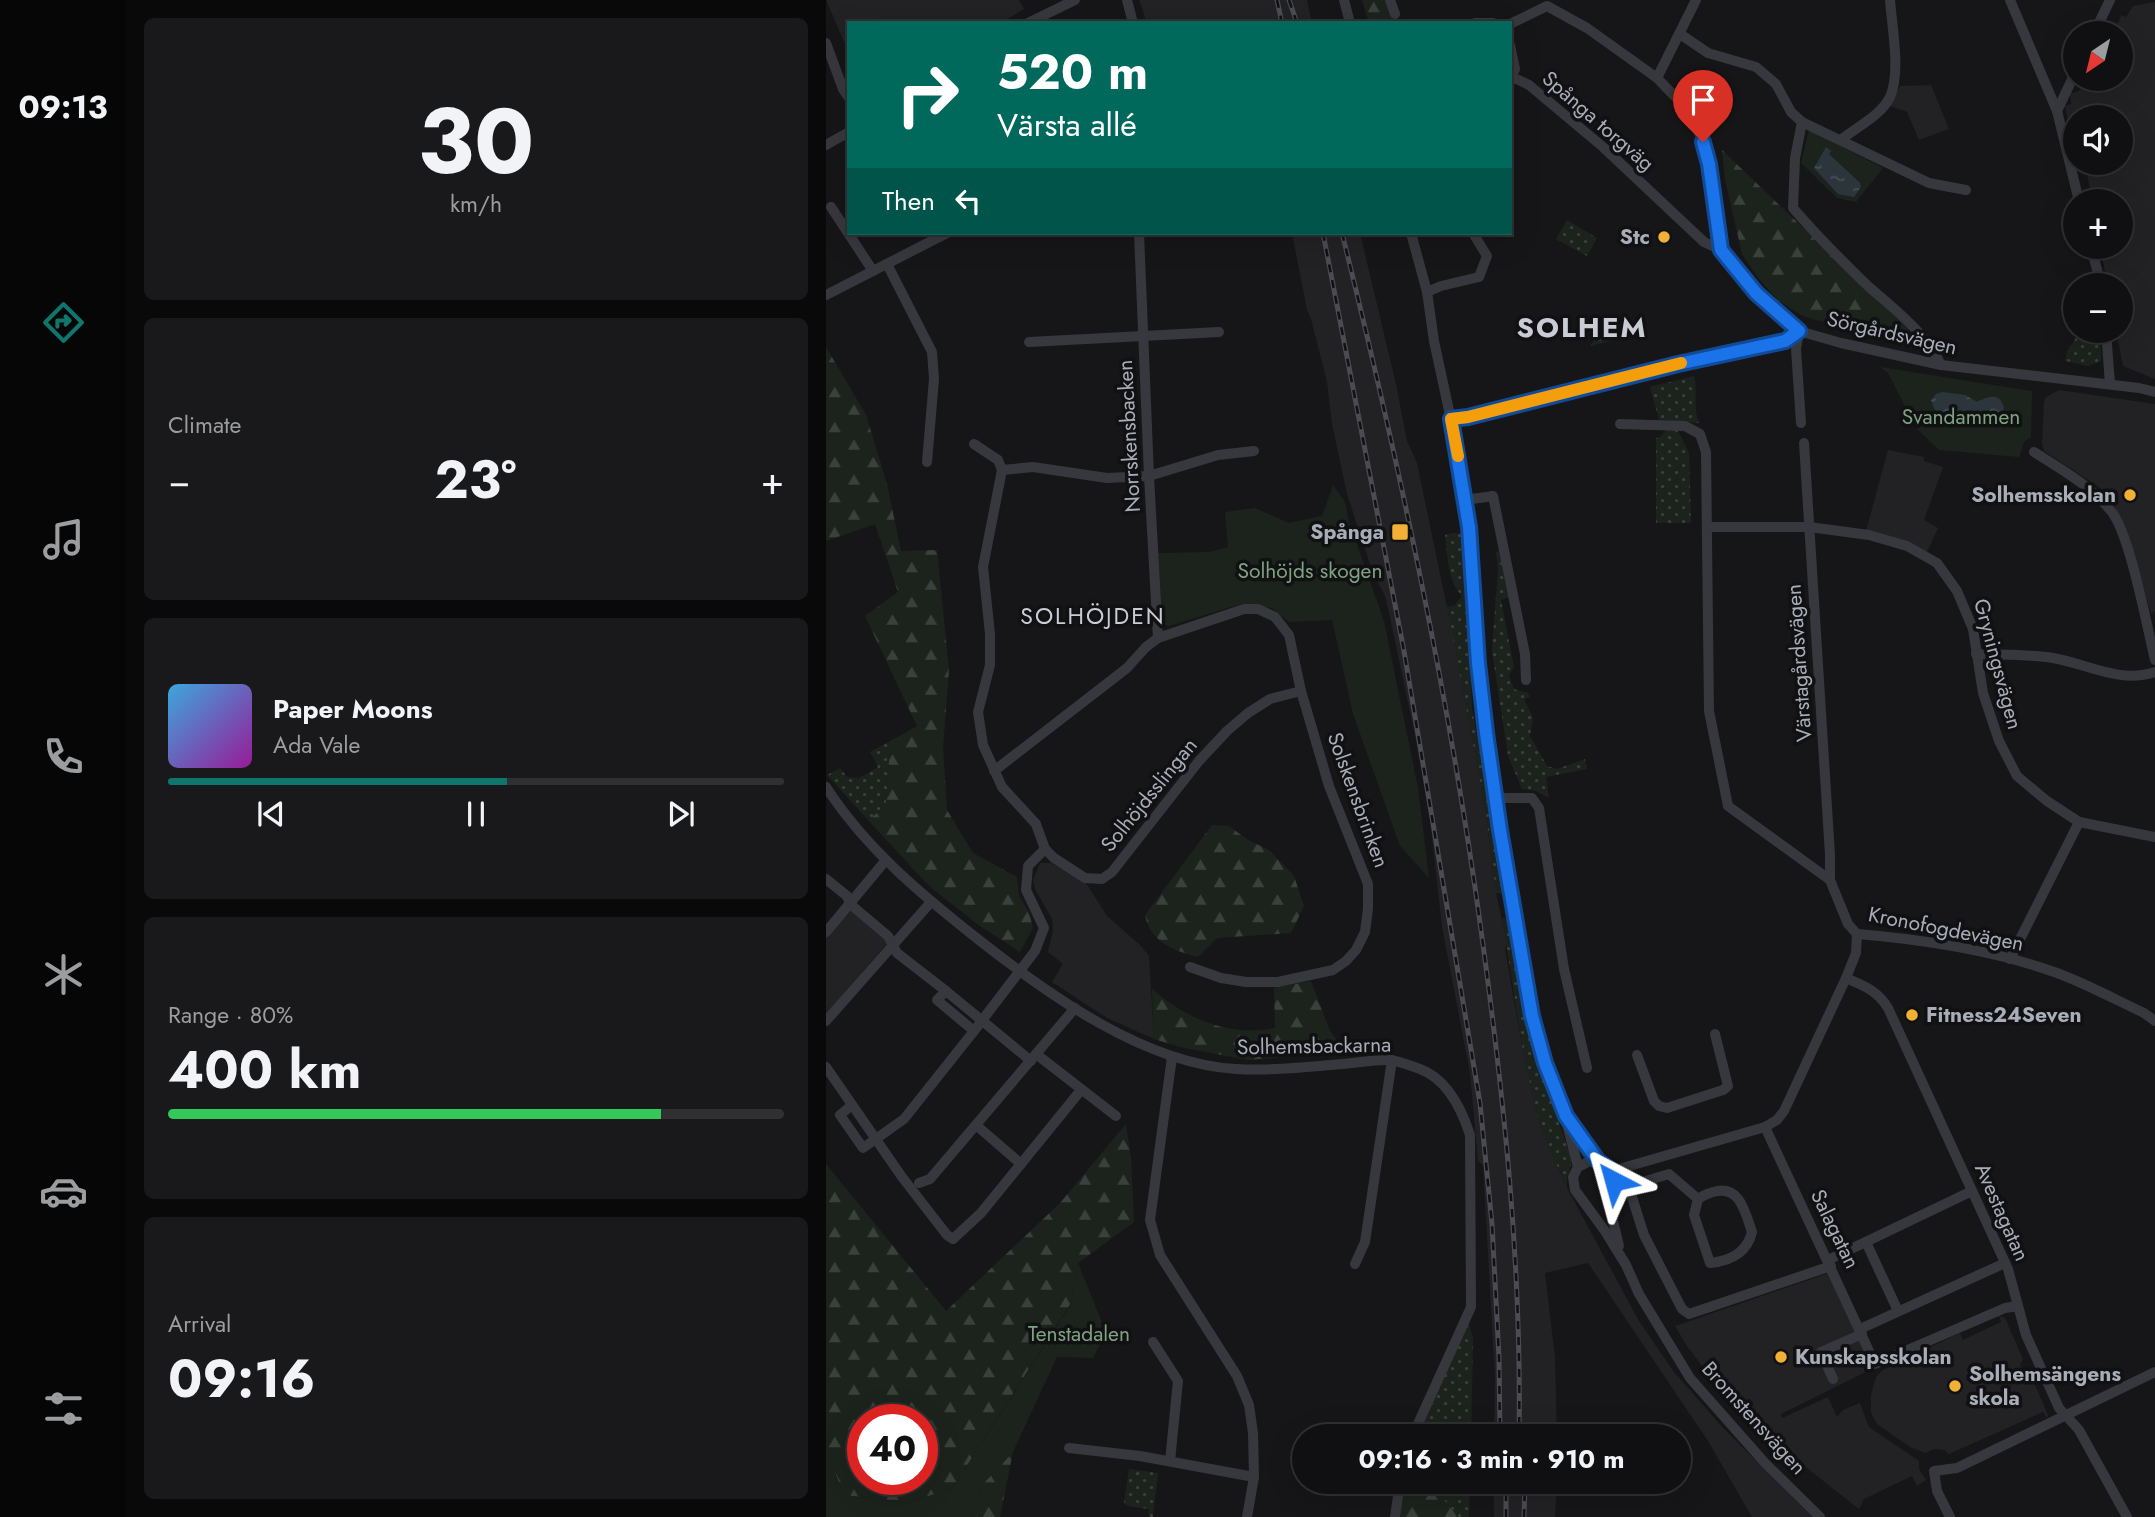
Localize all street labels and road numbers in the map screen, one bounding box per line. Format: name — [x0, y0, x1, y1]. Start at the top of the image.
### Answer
street label: Spånga torgväg — [1535, 64, 1661, 178]
street label: Sörgårdsvägen — [1824, 303, 1960, 363]
street label: Norrskensbacken — [1110, 359, 1148, 513]
street label: Värstagårdsvägen — [1779, 583, 1819, 743]
street label: Gryningsvägen — [1966, 595, 2030, 733]
street label: Solskensbrinken — [1320, 728, 1396, 872]
street label: Solhöjdsslingan — [1094, 732, 1204, 858]
street label: Kronofogdevägen — [1866, 899, 2026, 959]
street label: Solhemsbackarna — [1237, 1030, 1391, 1062]
street label: Avestagatan — [1967, 1158, 2037, 1266]
street label: Salagatan — [1803, 1184, 1867, 1274]
street label: Bromstensvägen — [1695, 1355, 1813, 1481]

